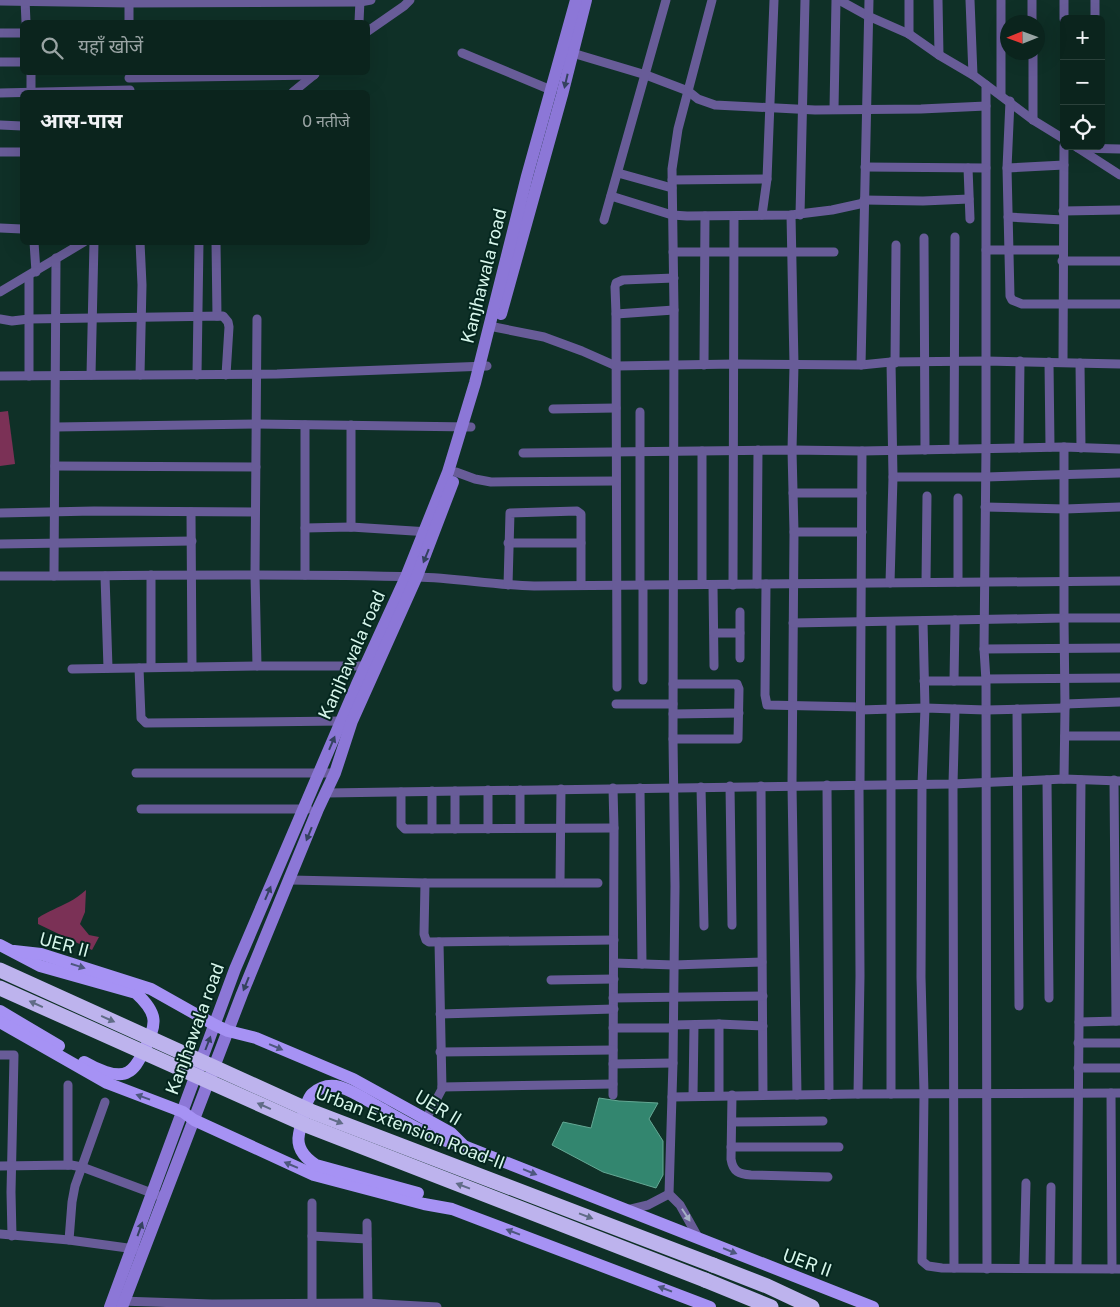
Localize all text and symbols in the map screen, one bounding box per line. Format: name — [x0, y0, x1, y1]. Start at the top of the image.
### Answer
north arrow — [1000, 15, 1045, 60]
map controls — [1060, 15, 1105, 150]
button: + — [1060, 15, 1105, 60]
search box — [20, 20, 370, 75]
icon: search — [38, 34, 66, 62]
text: यहाँ खोजें — [78, 35, 143, 57]
button: − — [1060, 60, 1105, 105]
one-way arrow — [562, 74, 570, 89]
button: locate — [1060, 105, 1105, 150]
text: आस-पास — [40, 108, 122, 133]
text: 0 नतीजे — [302, 112, 350, 131]
street label: Kanjhawala road — [457, 206, 510, 346]
one-way arrow — [422, 549, 430, 564]
street label: Kanjhawala road — [314, 587, 389, 722]
one-way arrow — [328, 735, 336, 750]
one-way arrow — [304, 827, 312, 841]
one-way arrow — [265, 886, 273, 900]
street label: UER II — [37, 928, 91, 961]
street label: Kanjhawala road — [161, 960, 228, 1097]
one-way arrow — [71, 962, 86, 970]
one-way arrow — [242, 977, 250, 992]
one-way arrow — [29, 1000, 43, 1008]
one-way arrow — [101, 1015, 115, 1023]
one-way arrow — [205, 1036, 212, 1051]
one-way arrow — [269, 1043, 283, 1051]
street label: Urban Extension Road-II — [313, 1082, 508, 1173]
street label: UER II — [411, 1086, 465, 1130]
one-way arrow — [136, 1093, 151, 1100]
one-way arrow — [257, 1102, 271, 1110]
one-way arrow — [329, 1118, 344, 1125]
one-way arrow — [284, 1160, 298, 1168]
one-way arrow — [523, 1168, 538, 1176]
one-way arrow — [455, 1182, 470, 1190]
one-way arrow — [681, 1208, 691, 1222]
one-way arrow — [579, 1212, 594, 1220]
one-way arrow — [136, 1221, 144, 1236]
one-way arrow — [505, 1227, 520, 1235]
street label: UER II — [780, 1244, 835, 1281]
one-way arrow — [723, 1248, 737, 1256]
one-way arrow — [657, 1285, 672, 1292]

